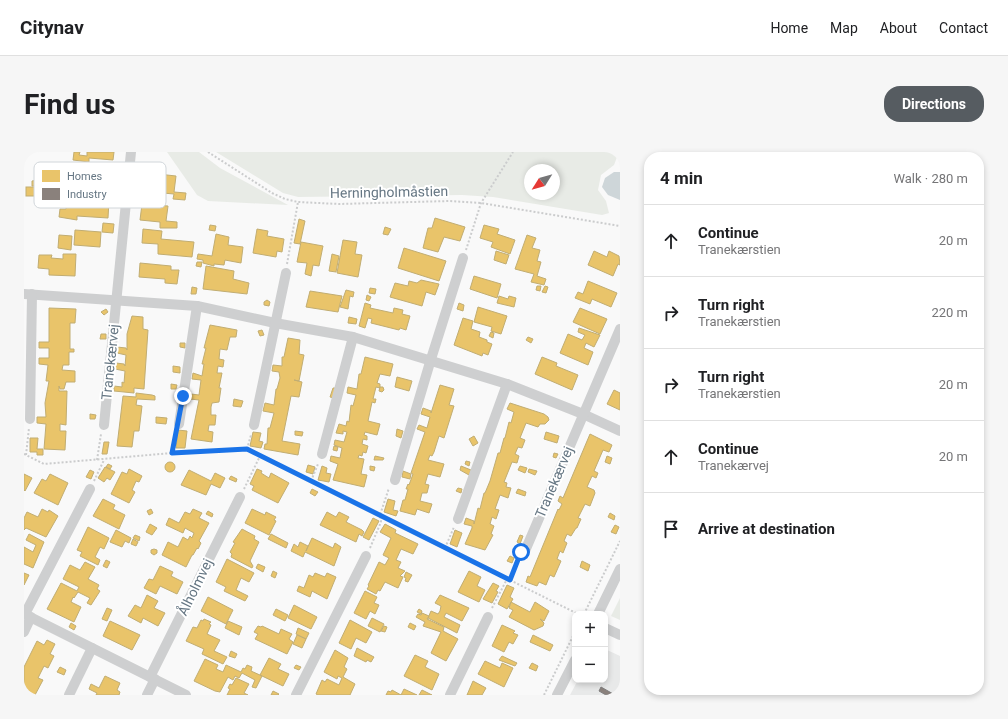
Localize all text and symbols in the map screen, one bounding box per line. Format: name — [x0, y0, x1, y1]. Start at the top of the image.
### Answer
text: Citynav — [20, 16, 84, 39]
text: Home — [770, 20, 808, 36]
text: Map — [830, 20, 858, 36]
text: About — [880, 20, 917, 36]
text: Contact — [939, 20, 988, 36]
button: Directions — [884, 86, 984, 122]
text: Find us — [24, 88, 115, 121]
legend — [34, 162, 166, 208]
north arrow — [524, 164, 560, 200]
text: 4 min — [660, 168, 703, 188]
text: Homes — [67, 170, 103, 183]
text: Walk · 280 m — [893, 171, 968, 186]
street label: Herningholmåstien — [330, 183, 448, 201]
text: Industry — [67, 188, 107, 201]
text: Continue — [698, 224, 759, 242]
icon: ahead — [660, 230, 682, 252]
text: 20 m — [939, 233, 968, 248]
text: Tranekærstien — [698, 242, 781, 257]
text: Turn right — [698, 296, 764, 314]
icon: right — [660, 302, 682, 324]
text: 220 m — [931, 305, 968, 320]
text: Tranekærstien — [698, 314, 781, 329]
street label: Tranekærvej — [98, 323, 122, 401]
text: Turn right — [698, 368, 764, 386]
icon: right — [660, 374, 682, 396]
text: 20 m — [939, 377, 968, 392]
text: Tranekærstien — [698, 386, 781, 401]
route end — [174, 387, 192, 405]
text: Continue — [698, 440, 759, 458]
street label: Tranekærvej — [532, 444, 576, 520]
icon: ahead — [660, 446, 682, 468]
text: 20 m — [939, 449, 968, 464]
text: Tranekærvej — [698, 458, 769, 473]
icon: arrive — [660, 518, 682, 540]
text: Arrive at destination — [698, 520, 835, 538]
route start — [512, 543, 530, 561]
street label: Ålholmvej — [173, 555, 216, 618]
map controls — [572, 611, 608, 683]
button: + — [572, 611, 608, 647]
button: − — [572, 647, 608, 683]

